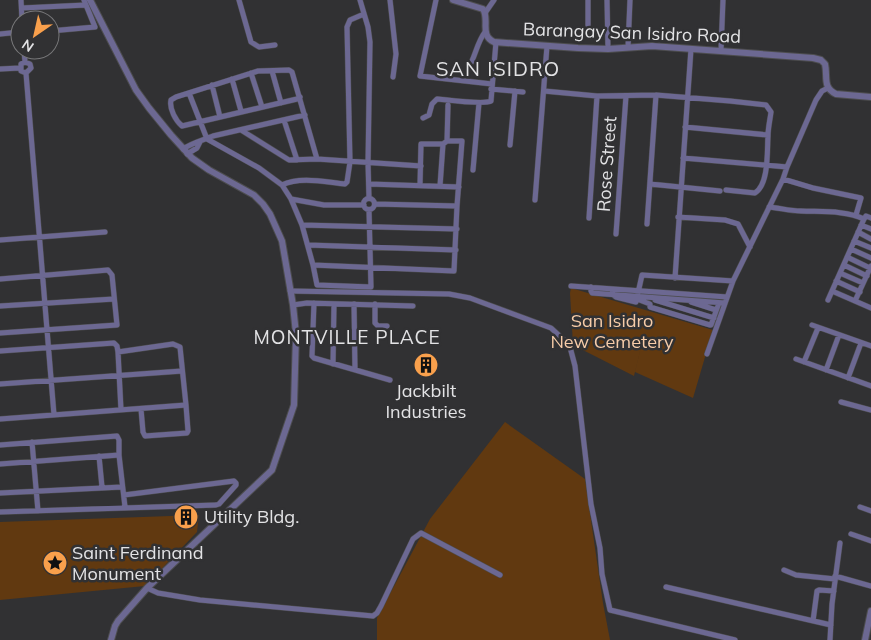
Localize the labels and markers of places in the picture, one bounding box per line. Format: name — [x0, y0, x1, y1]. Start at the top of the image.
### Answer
building icon: Jackbilt Industries — [413, 352, 439, 378]
place label: Jackbilt Industries — [385, 379, 467, 423]
building icon: Utility Bldg. — [173, 504, 199, 530]
place label: Utility Bldg. — [204, 505, 299, 528]
place label: Saint Ferdinand Monument — [72, 541, 204, 585]
place icon: Saint Ferdinand Monument — [42, 550, 68, 576]

